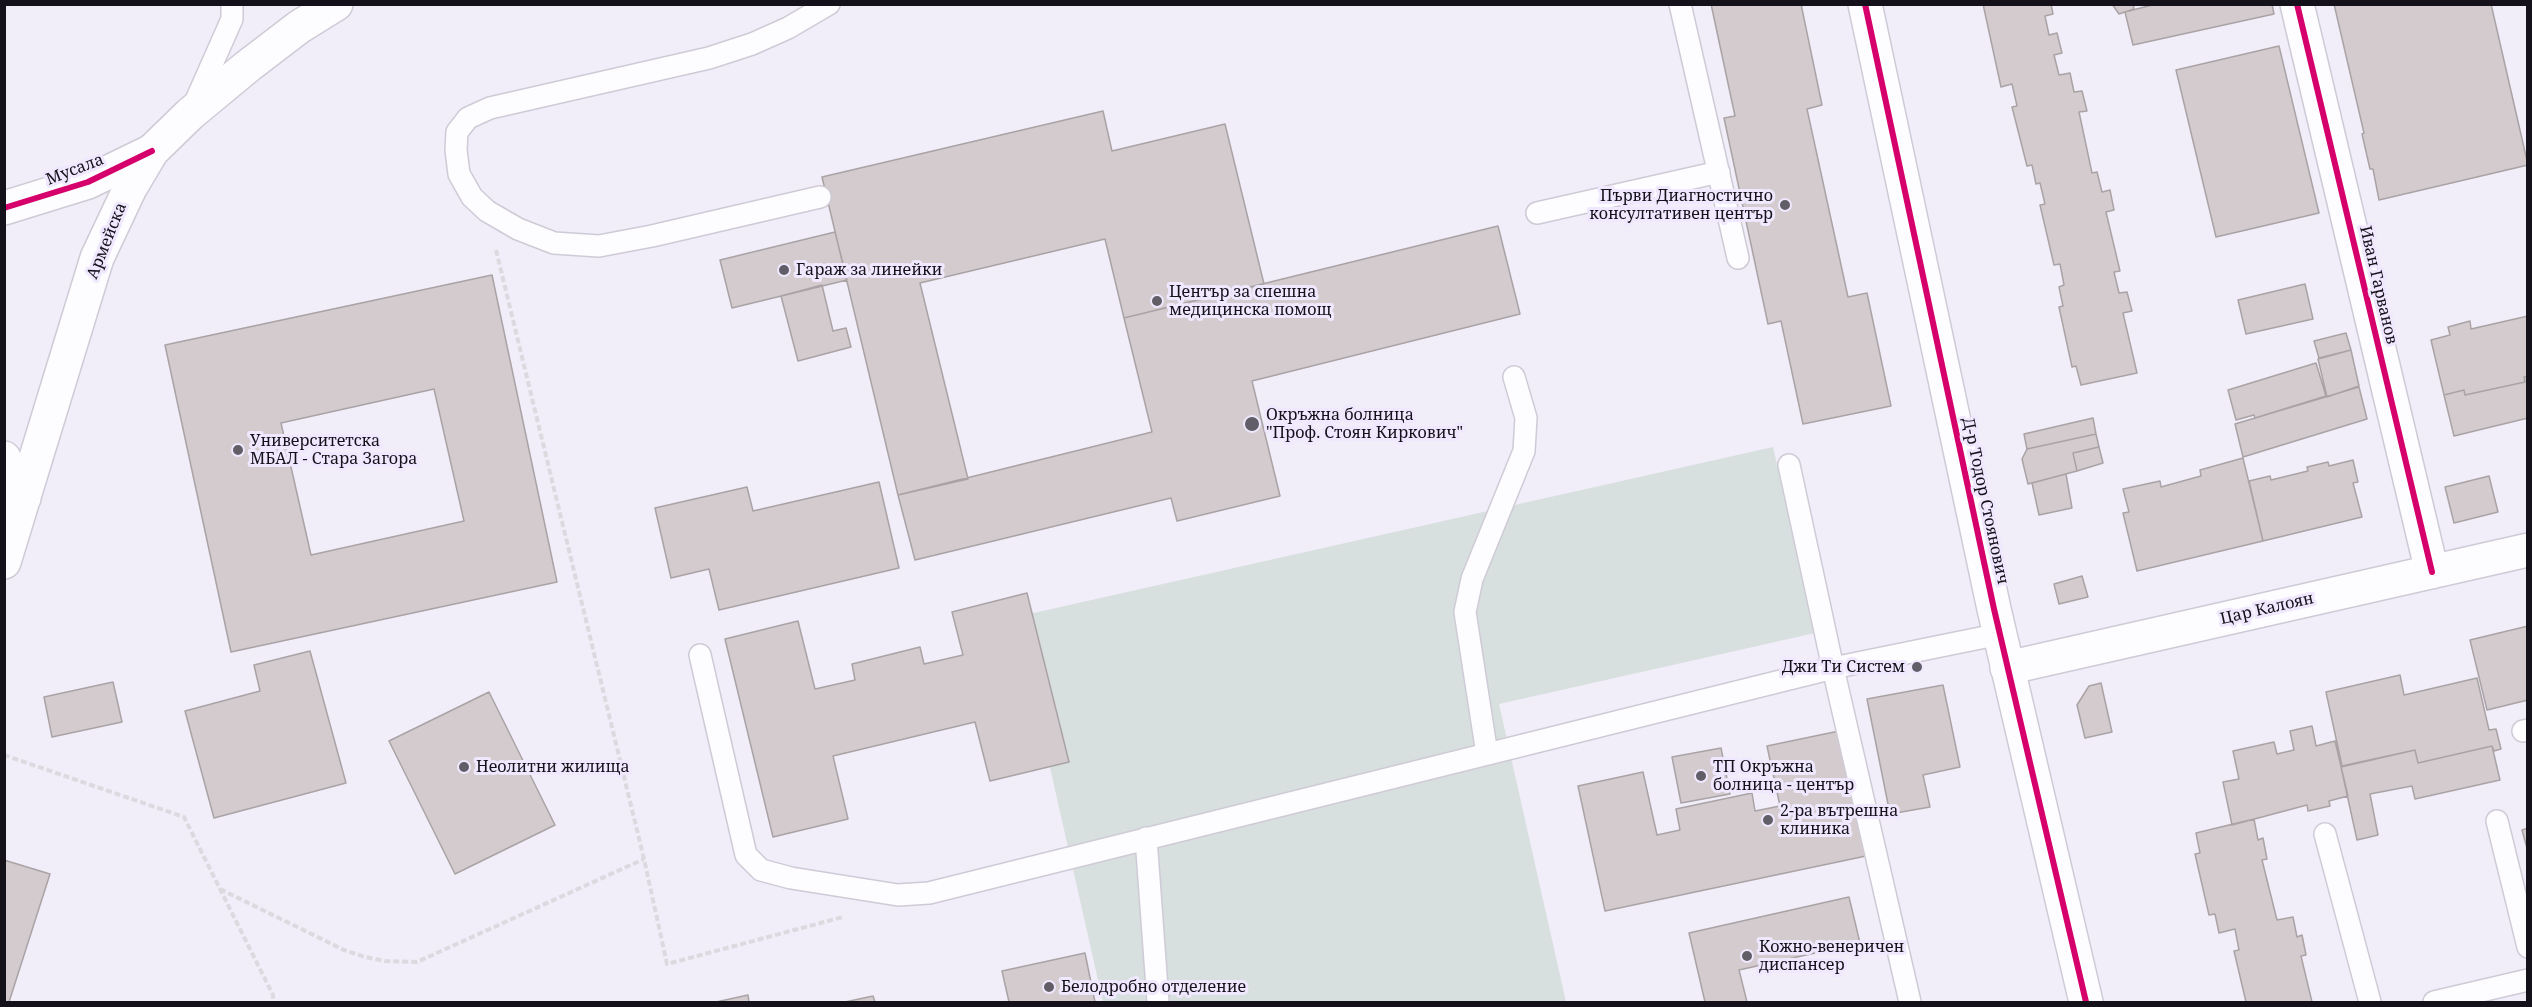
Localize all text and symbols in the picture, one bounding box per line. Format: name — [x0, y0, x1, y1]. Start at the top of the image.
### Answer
street label: Мусала — [43, 150, 107, 190]
place label: Първи Диагностично консултативен център — [1589, 186, 1773, 224]
marker: Първи Диагностично консултативен център — [1778, 198, 1792, 212]
street label: Армейска — [83, 200, 131, 282]
street label: Иван Гарванов — [2355, 224, 2401, 346]
place label: Гараж за линейки — [796, 260, 942, 280]
marker: Гараж за линейки — [777, 263, 791, 277]
place label: Център за спешна медицинска помощ — [1169, 282, 1331, 320]
marker: Център за спешна медицинска помощ — [1150, 294, 1164, 308]
place label: Окръжна болница "Проф. Стоян Киркович" — [1266, 405, 1463, 443]
marker: Окръжна болница "Проф. Стоян Киркович" — [1243, 415, 1261, 433]
street label: Д-р Тодор Стоянович — [1958, 416, 2012, 586]
place label: Университетска МБАЛ - Стара Загора — [250, 431, 417, 469]
marker: Университетска МБАЛ - Стара Загора — [231, 443, 245, 457]
street label: Цар Калоян — [2218, 589, 2316, 629]
place label: Джи Ти Систем — [1782, 657, 1905, 677]
marker: Джи Ти Систем — [1910, 660, 1924, 674]
place label: Неолитни жилища — [476, 757, 630, 777]
place label: ТП Окръжна болница - център — [1713, 757, 1854, 795]
marker: Неолитни жилища — [457, 760, 471, 774]
marker: ТП Окръжна болница - център — [1694, 769, 1708, 783]
place label: 2-ра вътрешна клиника — [1780, 801, 1898, 839]
marker: 2-ра вътрешна клиника — [1761, 813, 1775, 827]
place label: Кожно-венеричен диспансер — [1759, 937, 1904, 975]
marker: Кожно-венеричен диспансер — [1740, 949, 1754, 963]
place label: Белодробно отделение — [1061, 977, 1246, 997]
marker: Белодробно отделение — [1042, 980, 1056, 994]

